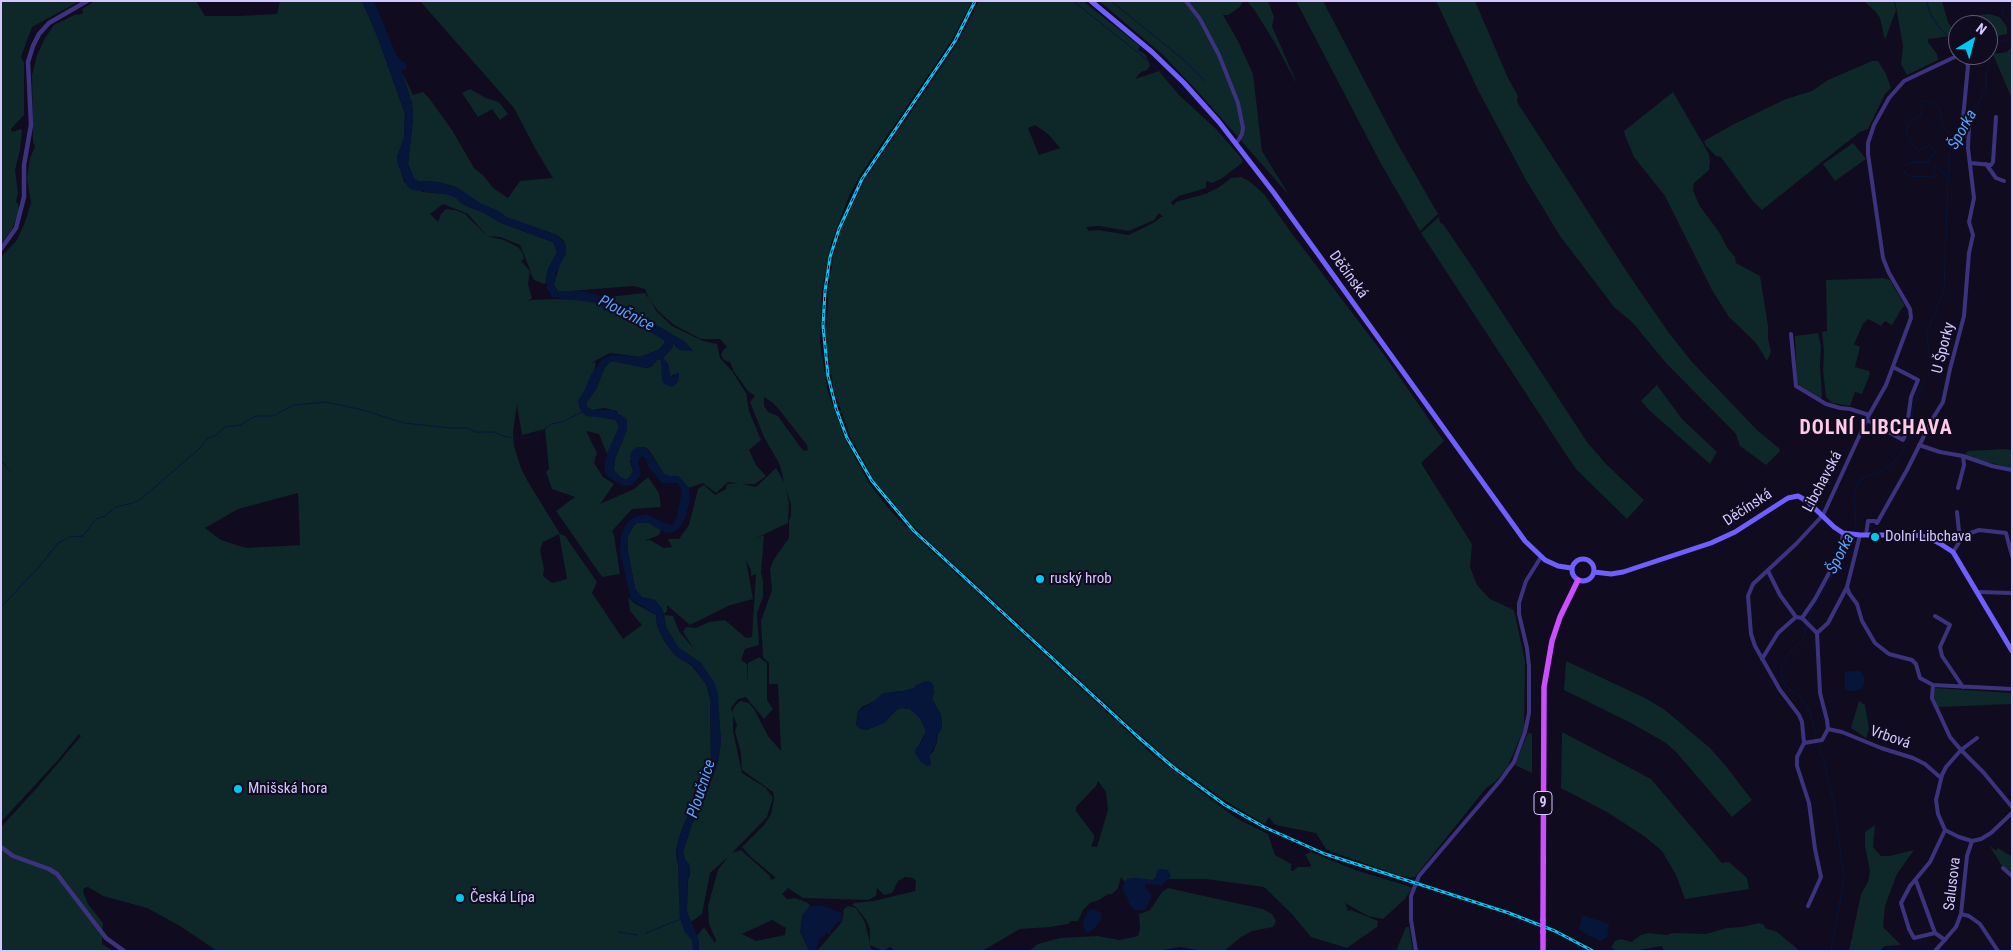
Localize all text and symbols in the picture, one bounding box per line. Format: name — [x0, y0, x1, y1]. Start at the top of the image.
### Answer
north arrow — [1948, 15, 1998, 65]
text: N — [1973, 20, 1990, 38]
water label: Šporka — [1944, 107, 1982, 153]
street label: Děčínská — [1325, 248, 1371, 302]
water label: Ploučnice — [595, 292, 657, 336]
street label: U Šporky — [1929, 321, 1959, 375]
district label: DOLNÍ LIBCHAVA — [1798, 417, 1954, 441]
street label: Libchavská — [1799, 448, 1847, 516]
street label: Děčínská — [1720, 486, 1776, 530]
place label: Dolní Libchava — [1885, 528, 1971, 546]
water label: Šporka — [1823, 531, 1859, 577]
marker: Dolní Libchava — [1869, 531, 1881, 543]
place label: ruský hrob — [1050, 570, 1112, 588]
marker: ruský hrob — [1034, 573, 1046, 585]
street label: Vrbová — [1868, 723, 1912, 753]
water label: Ploučnice — [684, 757, 720, 821]
place label: Mnišská hora — [248, 780, 327, 798]
marker: Mnišská hora — [232, 783, 244, 795]
road number: 9 — [1534, 791, 1552, 814]
street label: Salusova — [1941, 856, 1965, 912]
place label: Česká Lípa — [470, 889, 535, 907]
marker: Česká Lípa — [454, 892, 466, 904]

